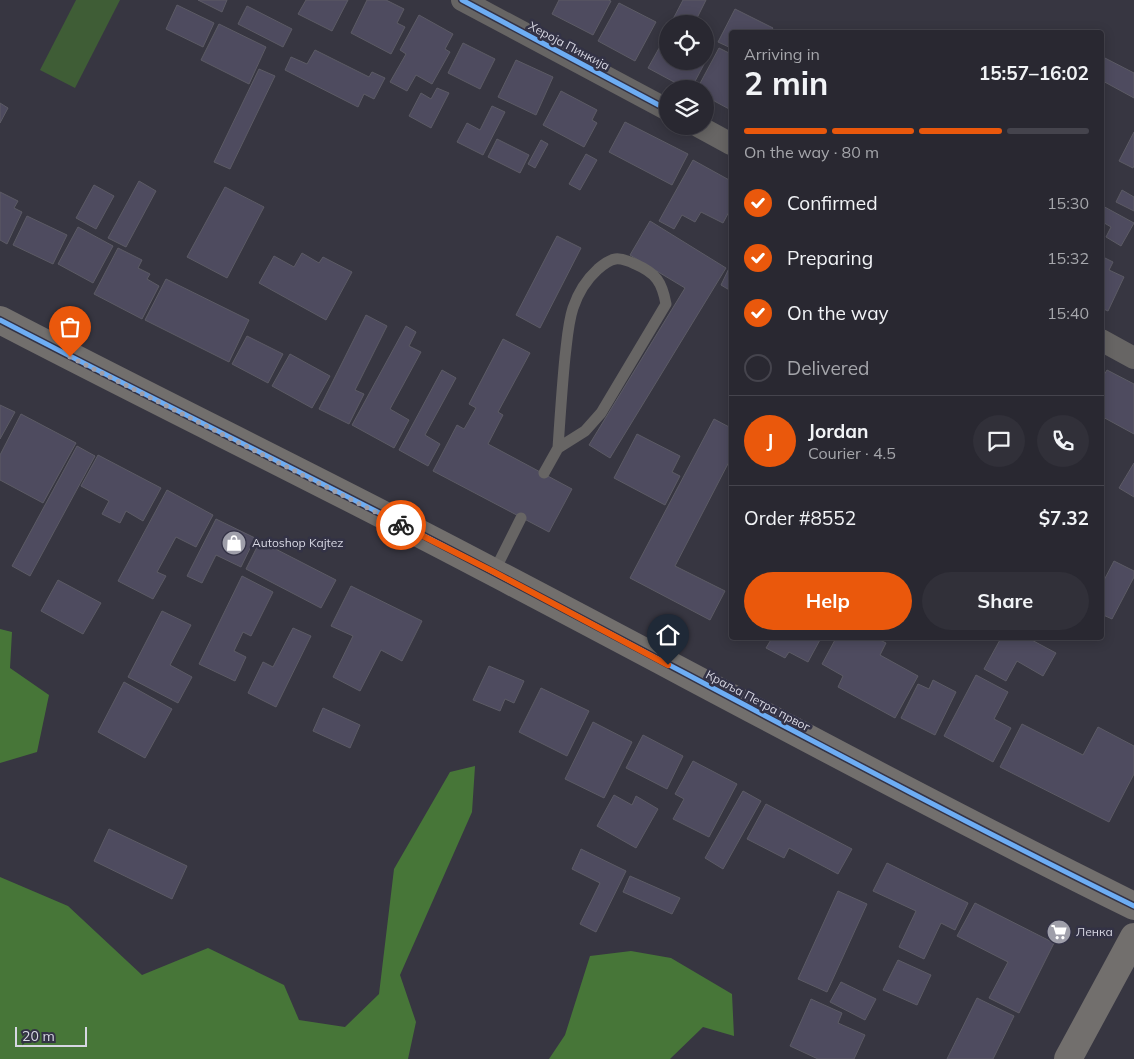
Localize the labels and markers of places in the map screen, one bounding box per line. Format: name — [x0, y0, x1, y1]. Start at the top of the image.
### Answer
pin — [49, 306, 91, 357]
shop icon: Autoshop Kajtez — [221, 530, 247, 556]
place label: Autoshop Kajtez — [252, 535, 343, 550]
pin — [647, 614, 689, 665]
supermarket icon: Ленка — [1046, 919, 1072, 945]
place label: Ленка — [1076, 924, 1113, 939]

